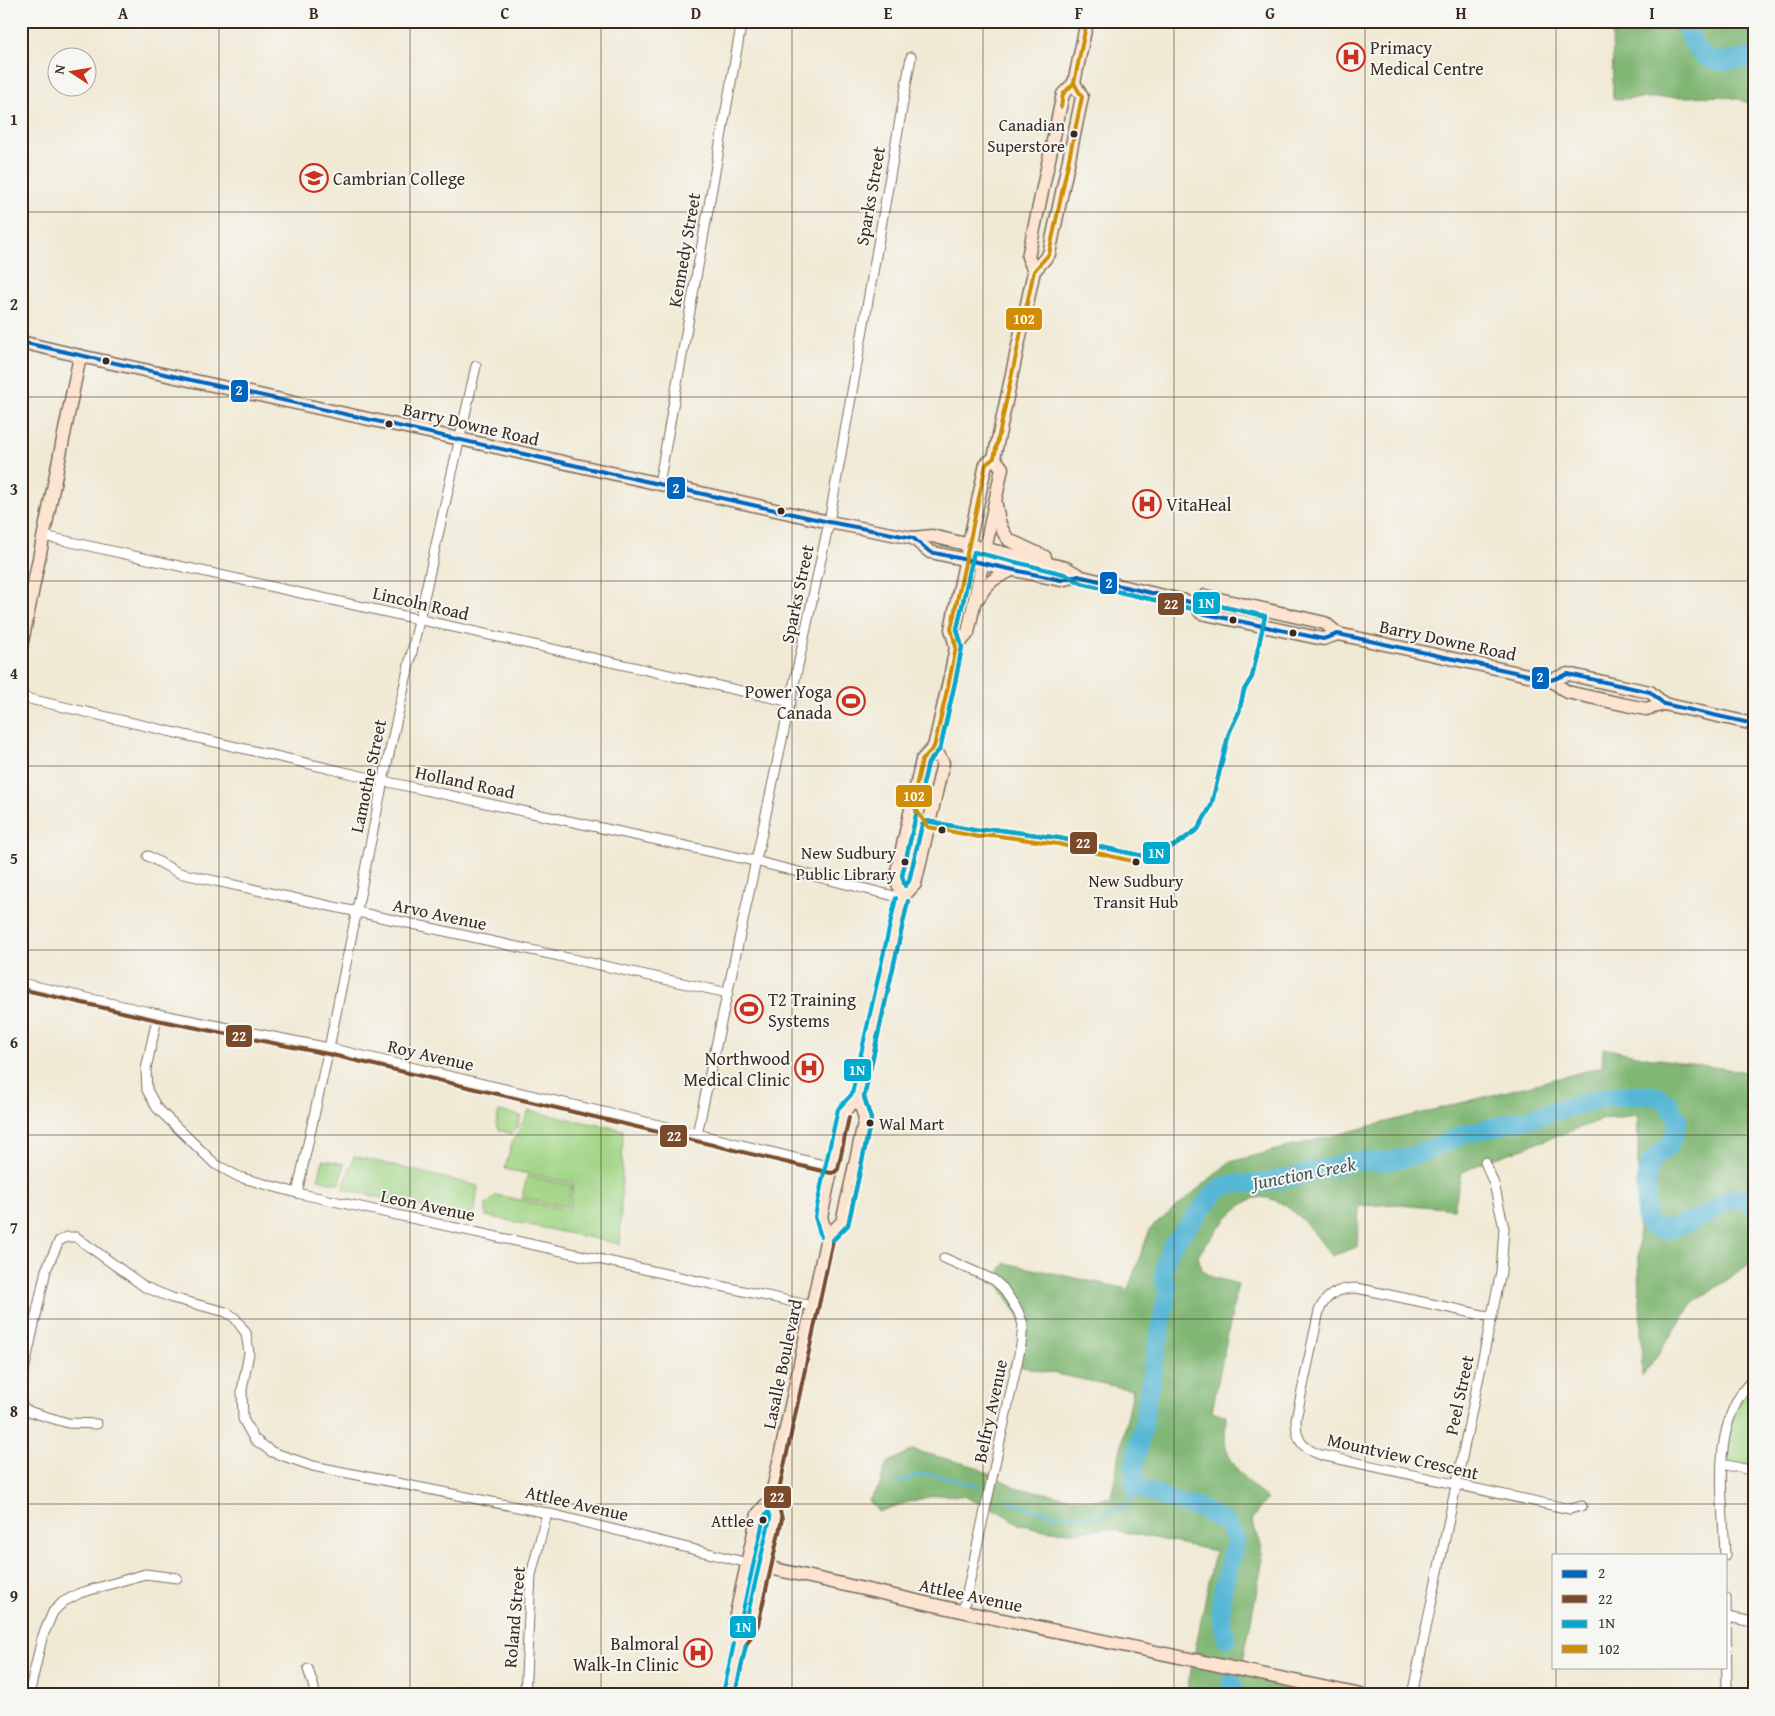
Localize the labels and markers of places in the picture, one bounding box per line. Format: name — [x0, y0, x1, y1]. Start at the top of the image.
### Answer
place label: Primacy Medical Centre — [1370, 34, 1484, 82]
hospital icon: Primacy Medical Centre — [1336, 42, 1366, 72]
place label: Canadian Superstore — [987, 112, 1065, 158]
marker: Canadian Superstore — [1069, 129, 1079, 139]
school or university icon: Cambrian College — [299, 163, 329, 193]
place label: Cambrian College — [333, 165, 465, 192]
unlabelled marker — [101, 356, 111, 366]
unlabelled marker — [384, 419, 394, 429]
hospital icon: VitaHeal — [1132, 489, 1162, 519]
place label: VitaHeal — [1166, 491, 1232, 518]
unlabelled marker — [776, 506, 786, 516]
unlabelled marker — [1228, 615, 1238, 625]
unlabelled marker — [1288, 628, 1298, 638]
place label: Power Yoga Canada — [745, 678, 832, 726]
sports icon: Power Yoga Canada — [836, 686, 866, 716]
unlabelled marker — [937, 825, 947, 835]
place label: New Sudbury Public Library — [796, 840, 897, 886]
marker: New Sudbury Public Library — [900, 857, 910, 867]
marker: New Sudbury Transit Hub — [1131, 857, 1141, 867]
place label: New Sudbury Transit Hub — [1089, 868, 1184, 914]
place label: T2 Training Systems — [768, 986, 856, 1034]
sports icon: T2 Training Systems — [734, 994, 764, 1024]
place label: Northwood Medical Clinic — [684, 1045, 790, 1093]
hospital icon: Northwood Medical Clinic — [794, 1053, 824, 1083]
place label: Wal Mart — [879, 1111, 944, 1136]
marker: Wal Mart — [865, 1118, 875, 1128]
place label: Attlee — [711, 1508, 754, 1533]
marker: Attlee — [758, 1515, 768, 1525]
place label: Balmoral Walk-In Clinic — [573, 1630, 679, 1678]
hospital icon: Balmoral Walk-In Clinic — [683, 1638, 713, 1668]

